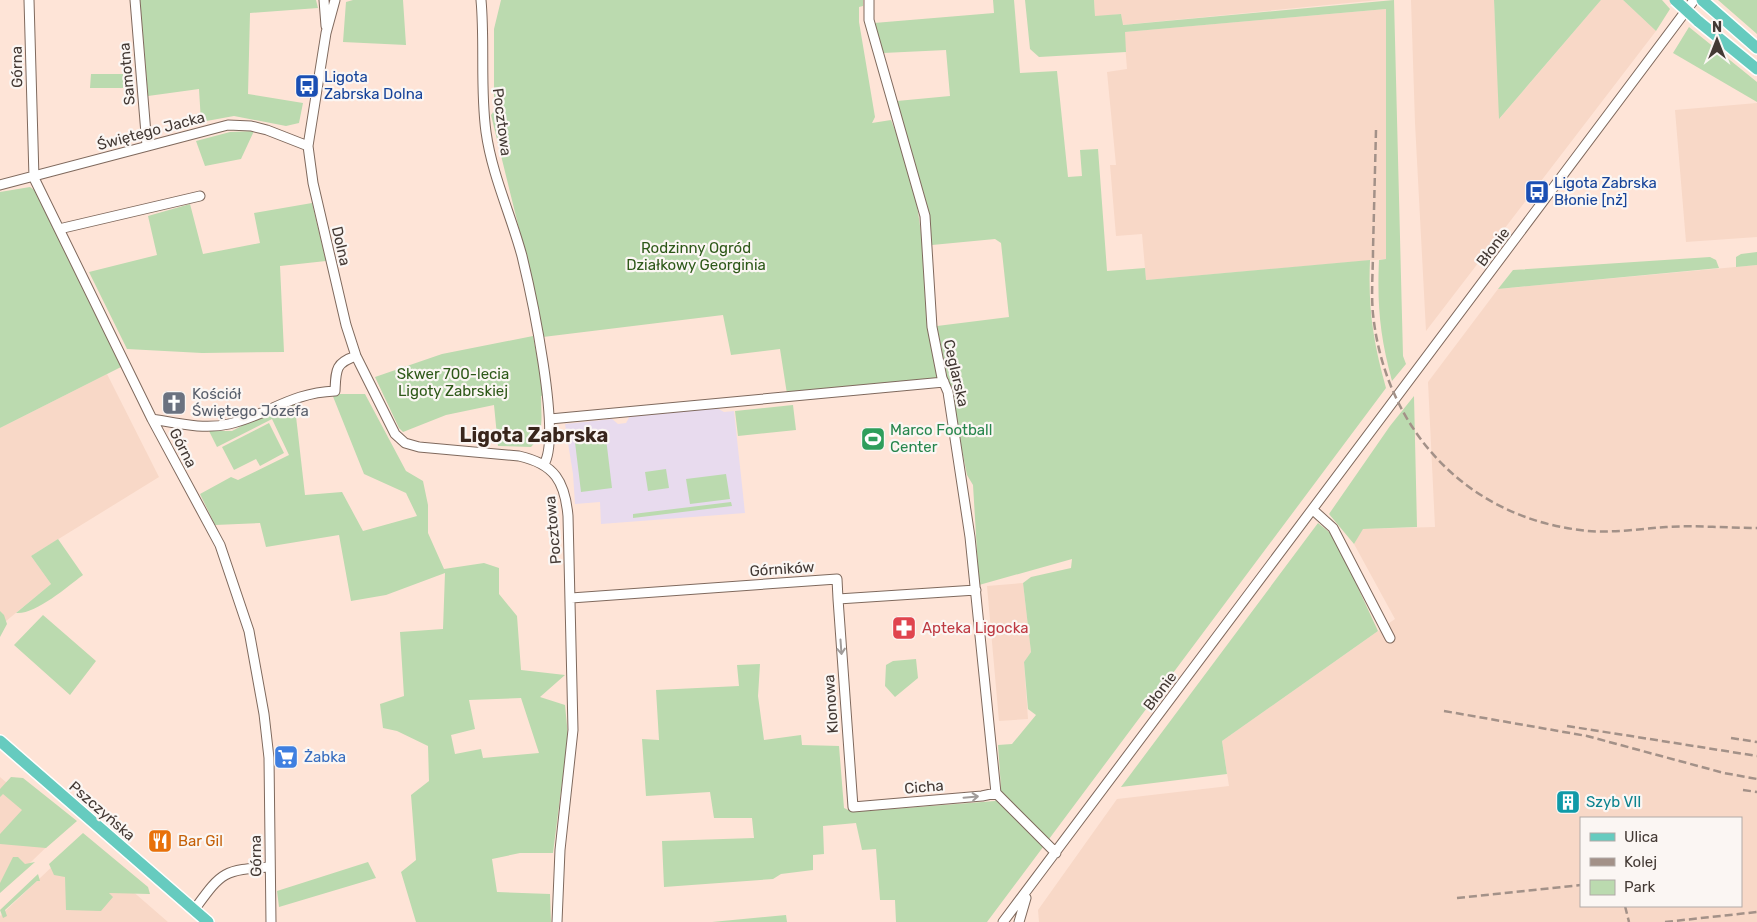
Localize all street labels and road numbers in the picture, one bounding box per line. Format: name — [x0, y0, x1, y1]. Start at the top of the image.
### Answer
street label: Samotna — [115, 42, 139, 106]
street label: Górna — [8, 46, 26, 88]
street label: Pocztowa — [489, 87, 515, 157]
street label: Świętego Jacka — [95, 108, 207, 154]
street label: Błonie — [1473, 224, 1513, 270]
street label: Dolna — [328, 225, 354, 267]
street label: Ceglarska — [940, 338, 972, 408]
street label: Górna — [165, 425, 201, 471]
street label: Pocztowa — [541, 495, 565, 565]
street label: Górników — [749, 558, 815, 580]
street label: Błonie — [1140, 668, 1180, 714]
street label: Klonowa — [820, 674, 842, 734]
street label: Cicha — [904, 776, 944, 798]
street label: Pszczyńska — [65, 777, 139, 845]
street label: Górna — [247, 835, 265, 877]

